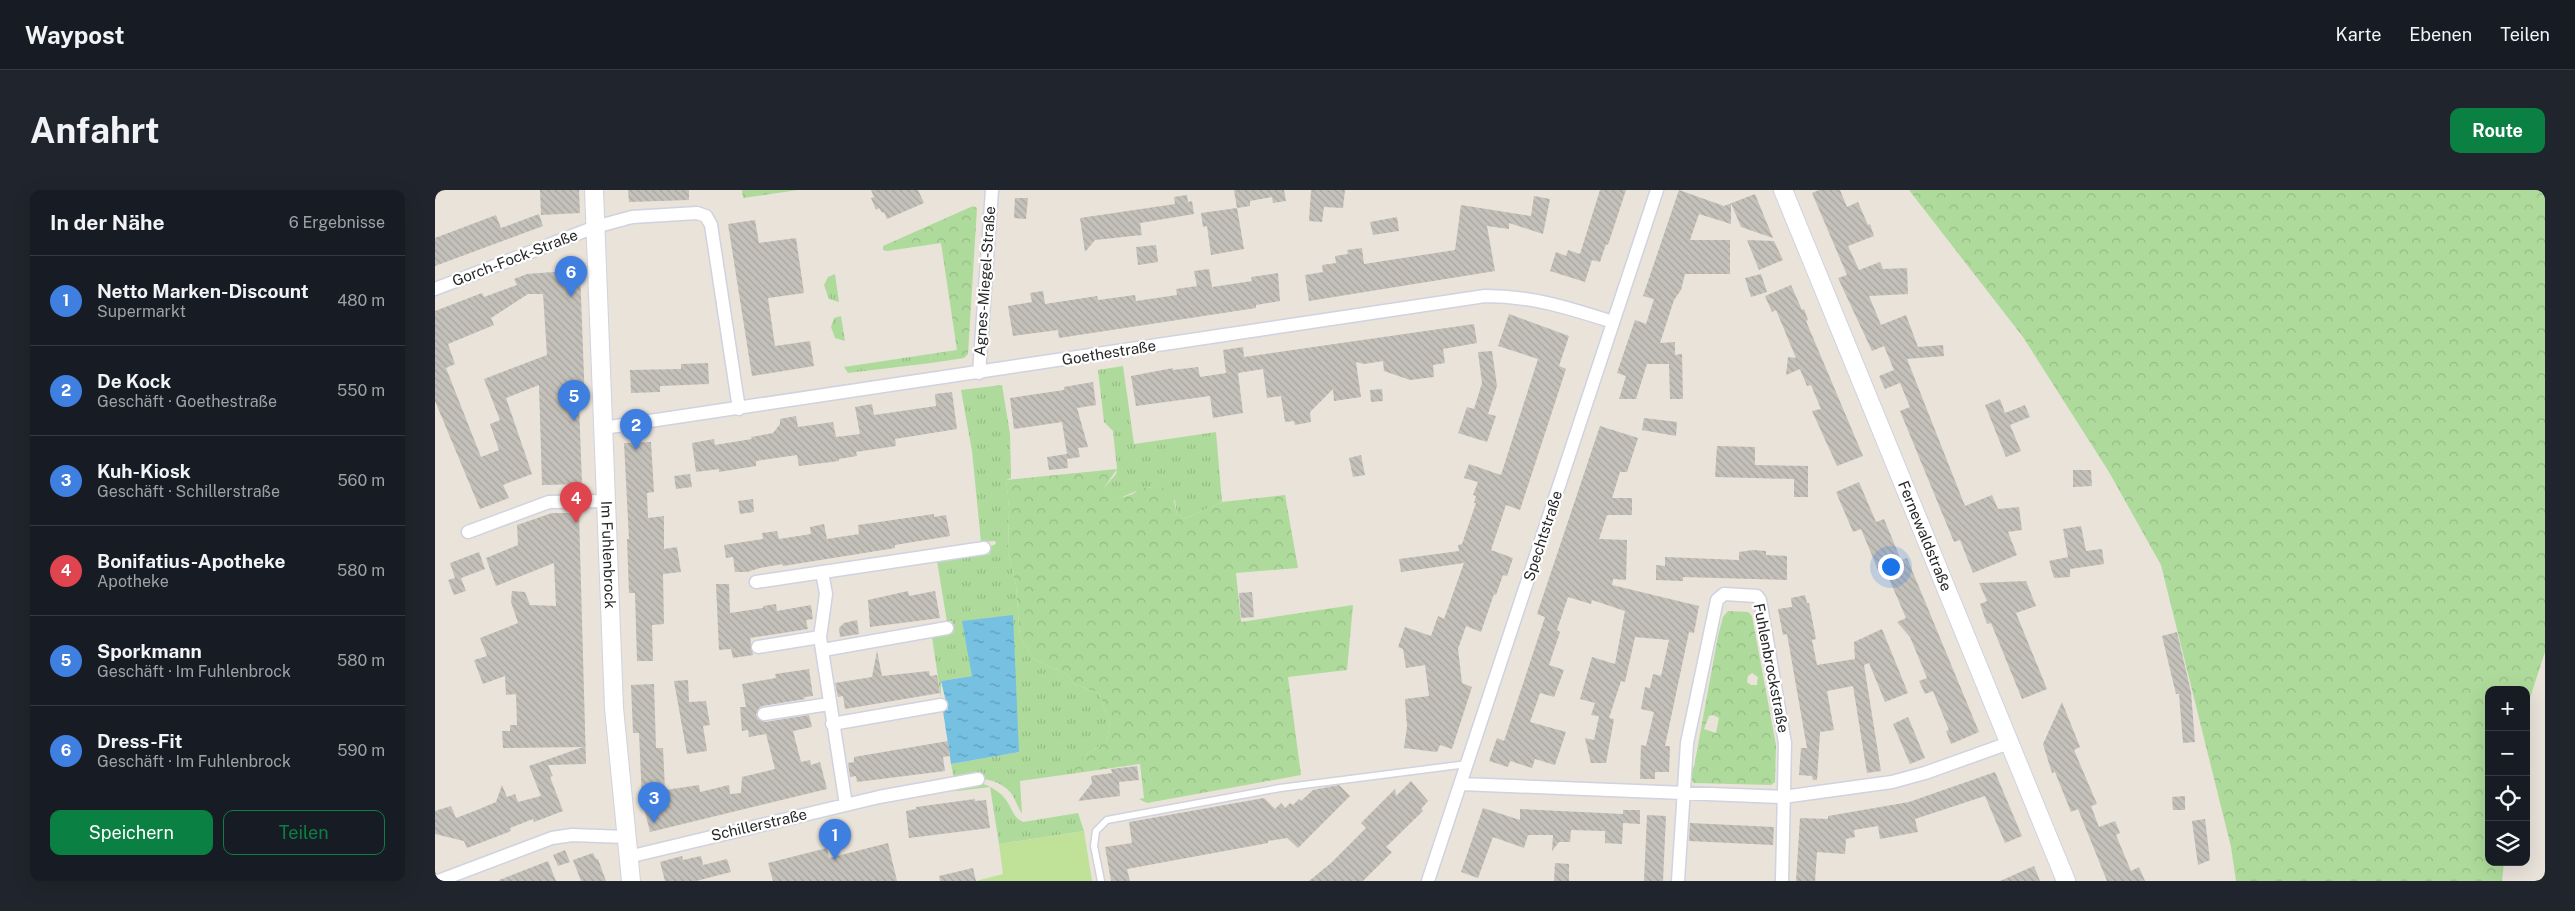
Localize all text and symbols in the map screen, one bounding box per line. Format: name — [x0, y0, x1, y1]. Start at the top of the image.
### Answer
text: Waypost — [25, 21, 125, 49]
text: Karte — [2336, 24, 2381, 45]
text: Ebenen — [2409, 24, 2472, 45]
text: Teilen — [2500, 24, 2550, 45]
button: Route — [2450, 108, 2545, 153]
text: Anfahrt — [30, 110, 160, 151]
street label: Agnes-Miegel-Straße — [971, 206, 998, 356]
text: In der Nähe — [50, 210, 165, 235]
text: 6 Ergebnisse — [289, 213, 385, 232]
street label: Gorch-Fock-Straße — [450, 226, 580, 289]
pin: 6 — [555, 256, 587, 297]
text: Netto Marken-Discount — [97, 280, 309, 302]
text: 1 — [63, 291, 69, 310]
text: 480 m — [337, 291, 385, 310]
text: Supermarkt — [97, 302, 186, 321]
street label: Goethestraße — [1061, 337, 1157, 368]
text: De Kock — [97, 370, 171, 392]
pin: 5 — [558, 380, 590, 421]
text: 2 — [61, 381, 71, 400]
text: 550 m — [337, 381, 385, 400]
text: Geschäft · Goethestraße — [97, 392, 277, 411]
pin: 2 — [620, 409, 652, 450]
text: Kuh-Kiosk — [97, 460, 191, 482]
text: 3 — [61, 471, 71, 490]
text: 560 m — [337, 471, 385, 490]
street label: Fernewaldstraße — [1895, 478, 1955, 594]
text: Geschäft · Schillerstraße — [97, 482, 280, 501]
pin: 4 — [560, 482, 592, 523]
street label: Spechtstraße — [1520, 488, 1565, 583]
street label: Im Fuhlenbrock — [598, 500, 619, 609]
text: Bonifatius-Apotheke — [97, 550, 285, 572]
your location — [1878, 554, 1904, 580]
text: 4 — [61, 561, 71, 580]
text: 580 m — [337, 561, 385, 580]
text: Apotheke — [97, 572, 169, 591]
street label: Fuhlenbrockstraße — [1751, 602, 1792, 734]
text: Sporkmann — [97, 640, 202, 662]
text: 5 — [61, 651, 71, 670]
text: 580 m — [337, 651, 385, 670]
text: Geschäft · Im Fuhlenbrock — [97, 662, 291, 681]
map controls — [2485, 686, 2530, 866]
button: + — [2485, 686, 2530, 731]
text: Dress-Fit — [97, 730, 182, 752]
button: − — [2485, 731, 2530, 776]
text: 6 — [61, 741, 71, 760]
text: 590 m — [337, 741, 385, 760]
text: Geschäft · Im Fuhlenbrock — [97, 752, 291, 771]
button: locate — [2485, 776, 2530, 821]
pin: 3 — [638, 782, 670, 823]
street label: Schillerstraße — [709, 805, 808, 844]
button: Speichern — [50, 810, 213, 855]
button: Teilen — [223, 810, 385, 855]
pin: 1 — [819, 819, 851, 860]
button: layers — [2485, 821, 2530, 866]

